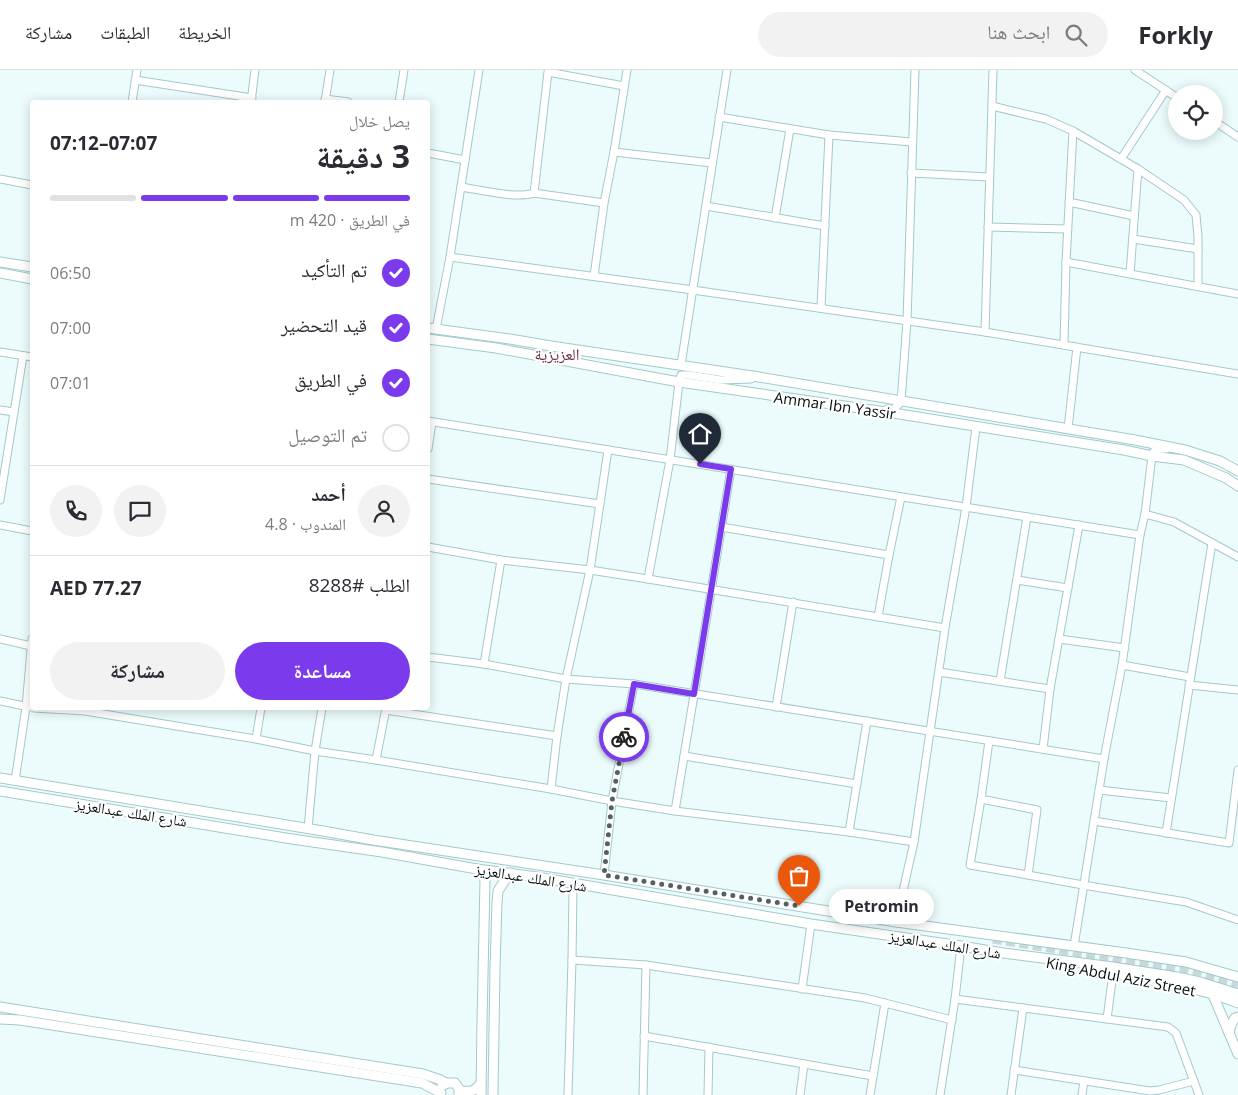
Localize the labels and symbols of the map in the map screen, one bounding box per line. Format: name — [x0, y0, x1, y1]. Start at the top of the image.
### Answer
district label: العزيزية — [535, 343, 579, 365]
street label: Ammar Ibn Yassir — [773, 387, 897, 423]
pin — [679, 413, 721, 464]
courier — [599, 712, 649, 762]
street label: شارع الملك عبدالعزيز — [72, 793, 189, 832]
pin — [778, 855, 820, 906]
street label: شارع الملك عبدالعزيز — [472, 858, 589, 897]
callout: Petromin — [829, 888, 934, 924]
street label: شارع الملك عبدالعزيز — [886, 925, 1003, 964]
street label: King Abdul Aziz Street — [1044, 952, 1198, 1000]

